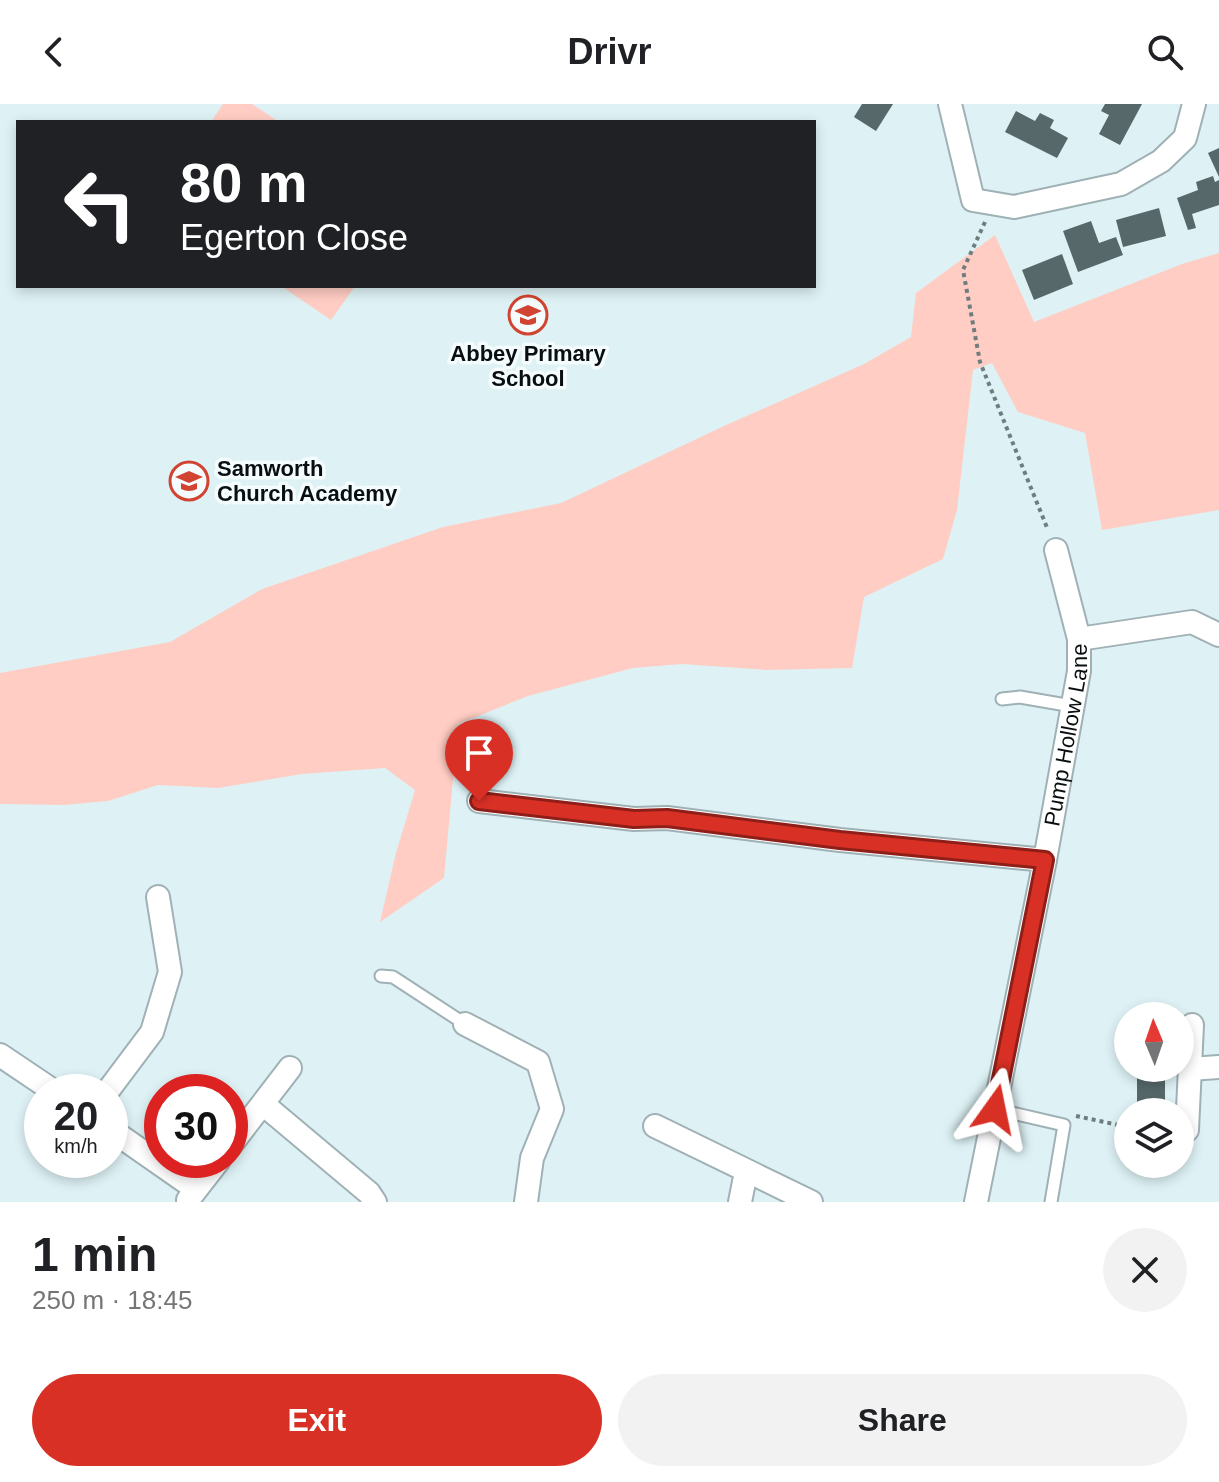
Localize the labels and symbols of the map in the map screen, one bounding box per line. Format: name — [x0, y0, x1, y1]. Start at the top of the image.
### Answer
school or university icon: Abbey Primary School — [507, 294, 549, 336]
place label: Abbey Primary School — [450, 341, 606, 391]
place label: Samworth Church Academy — [217, 456, 398, 506]
school or university icon: Samworth Church Academy — [168, 460, 210, 502]
street label: Pump Hollow Lane — [1039, 644, 1092, 828]
pin — [445, 719, 513, 801]
north arrow — [1114, 1002, 1194, 1082]
position arrow — [953, 1067, 1037, 1151]
speed limit sign: 30 — [144, 1074, 248, 1178]

